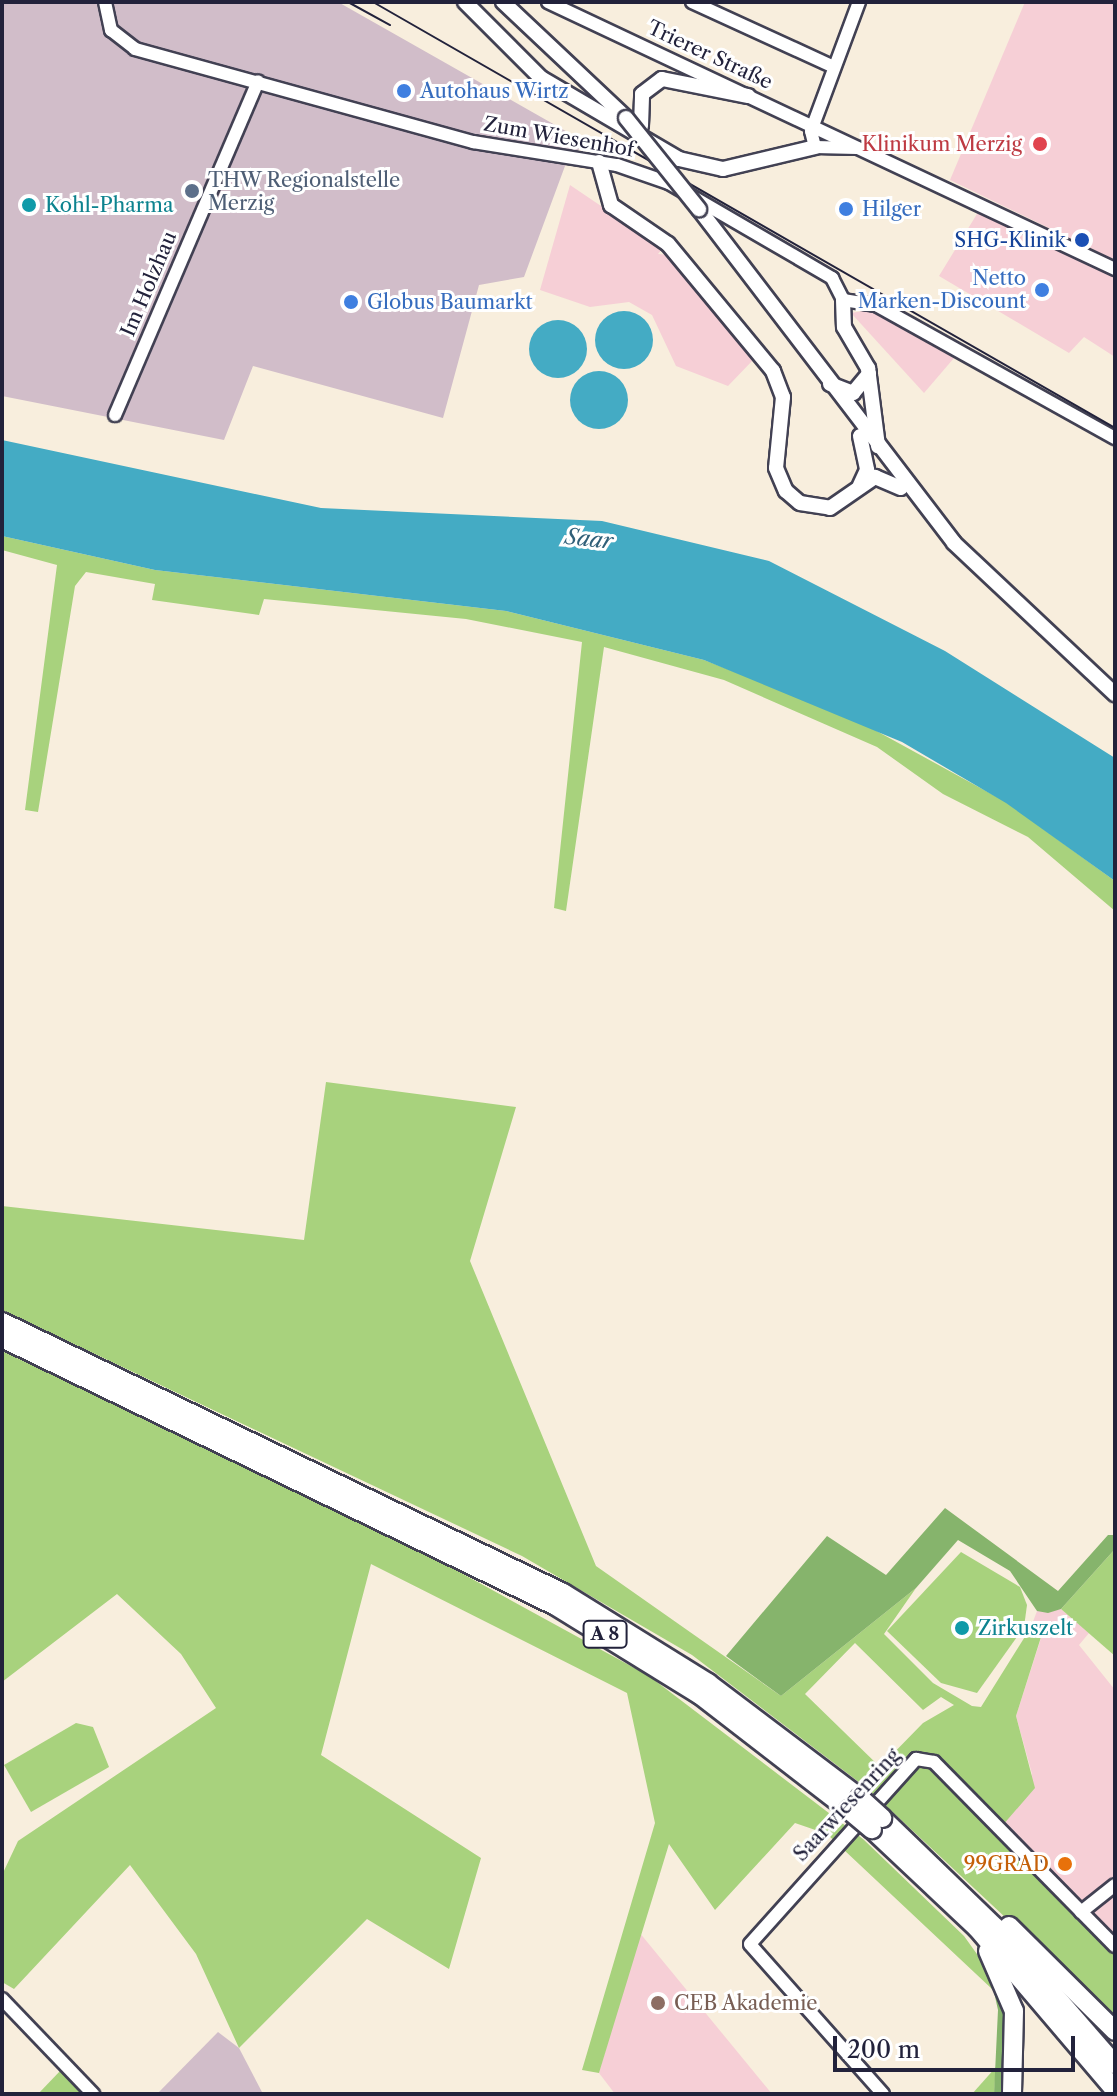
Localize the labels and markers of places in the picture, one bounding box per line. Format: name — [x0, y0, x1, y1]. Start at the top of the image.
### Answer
place label: Autohaus Wirtz — [420, 79, 569, 103]
marker: Autohaus Wirtz — [395, 82, 413, 100]
place label: Klinikum Merzig — [862, 132, 1022, 156]
marker: Klinikum Merzig — [1029, 133, 1051, 155]
place label: THW Regionalstelle Merzig — [208, 168, 401, 215]
marker: THW Regionalstelle Merzig — [183, 182, 201, 200]
place label: Kohl-Pharma — [45, 193, 173, 217]
marker: Kohl-Pharma — [20, 196, 38, 214]
place label: Hilger — [862, 197, 921, 221]
marker: Hilger — [837, 200, 855, 218]
place label: SHG-Klinik — [954, 228, 1066, 252]
marker: SHG-Klinik — [1073, 231, 1091, 249]
place label: Netto Marken-Discount — [858, 266, 1026, 313]
marker: Netto Marken-Discount — [1033, 281, 1051, 299]
place label: Globus Baumarkt — [367, 290, 533, 314]
marker: Globus Baumarkt — [342, 293, 360, 311]
place label: Zirkuszelt — [978, 1616, 1073, 1640]
marker: Zirkuszelt — [953, 1619, 971, 1637]
place label: 99GRAD — [964, 1852, 1049, 1876]
marker: 99GRAD — [1056, 1855, 1074, 1873]
place label: CEB Akademie — [674, 1991, 818, 2015]
marker: CEB Akademie — [649, 1994, 667, 2012]

